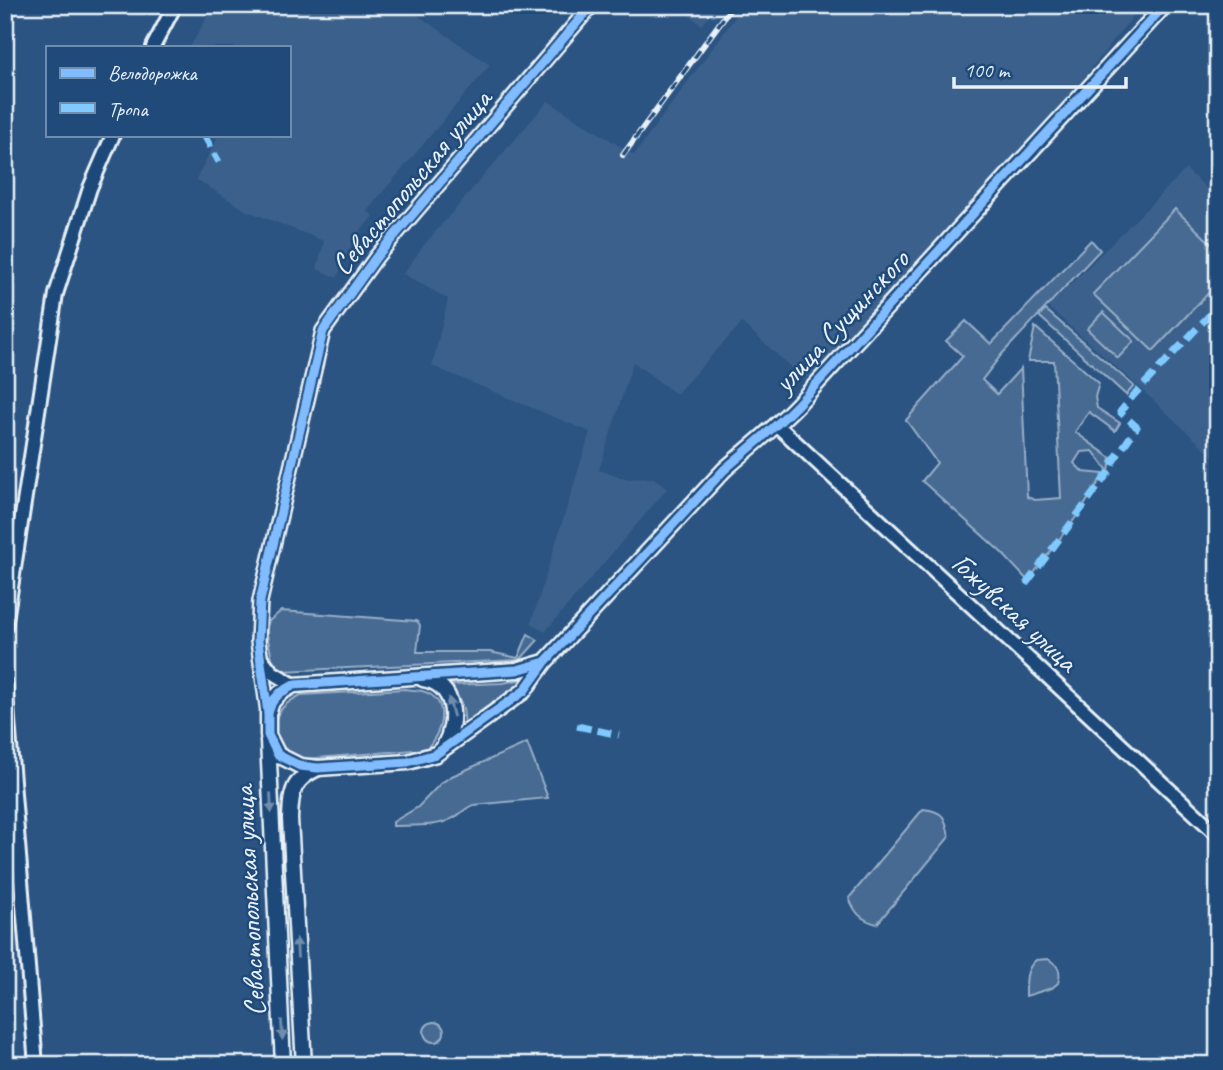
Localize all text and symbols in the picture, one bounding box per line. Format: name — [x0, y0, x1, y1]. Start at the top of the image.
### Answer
legend — [46, 46, 290, 136]
scale bar — [954, 46, 1125, 90]
text: 100 m — [964, 57, 1011, 83]
text: Велодорожка — [108, 60, 198, 86]
street label: Севастопольская улица — [322, 79, 502, 283]
text: Тропа — [108, 96, 149, 122]
street label: улица Сущинского — [763, 240, 918, 402]
street label: Гожувская улица — [944, 544, 1087, 681]
one-way arrow — [445, 696, 456, 718]
street label: Севастопольская улица — [224, 782, 274, 1017]
one-way arrow — [266, 792, 277, 814]
one-way arrow — [291, 936, 302, 958]
one-way arrow — [276, 1019, 287, 1041]

